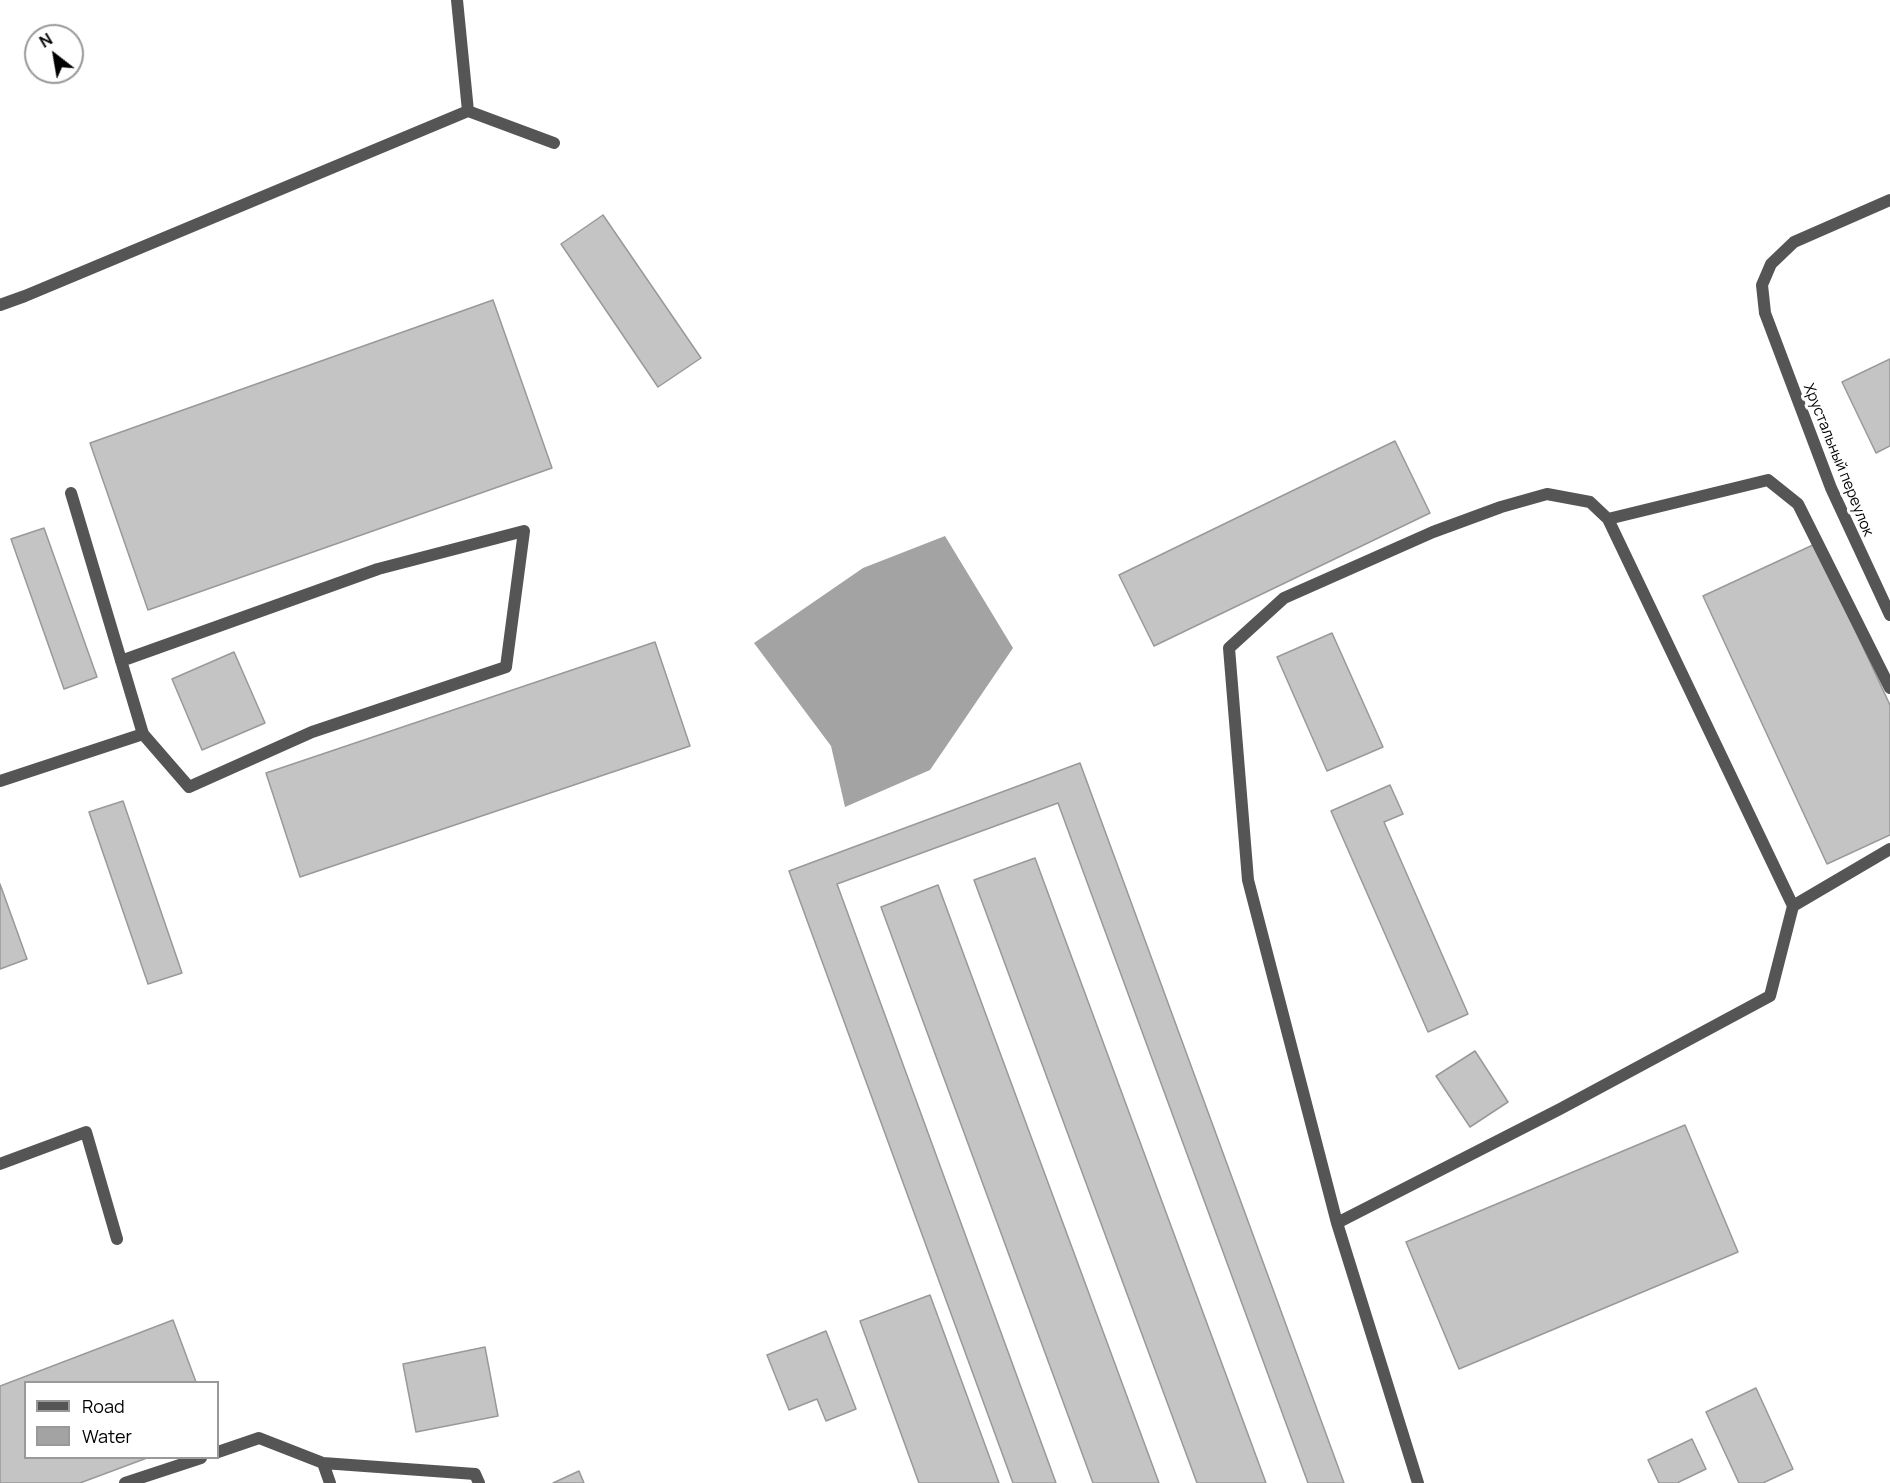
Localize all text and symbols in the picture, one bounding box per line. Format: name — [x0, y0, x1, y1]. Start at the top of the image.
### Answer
north arrow — [24, 24, 84, 84]
text: N — [35, 28, 56, 53]
street label: Хрустальный переулок — [1799, 381, 1877, 539]
legend — [24, 1381, 219, 1459]
text: Road — [82, 1394, 125, 1418]
text: Water — [82, 1424, 132, 1448]

